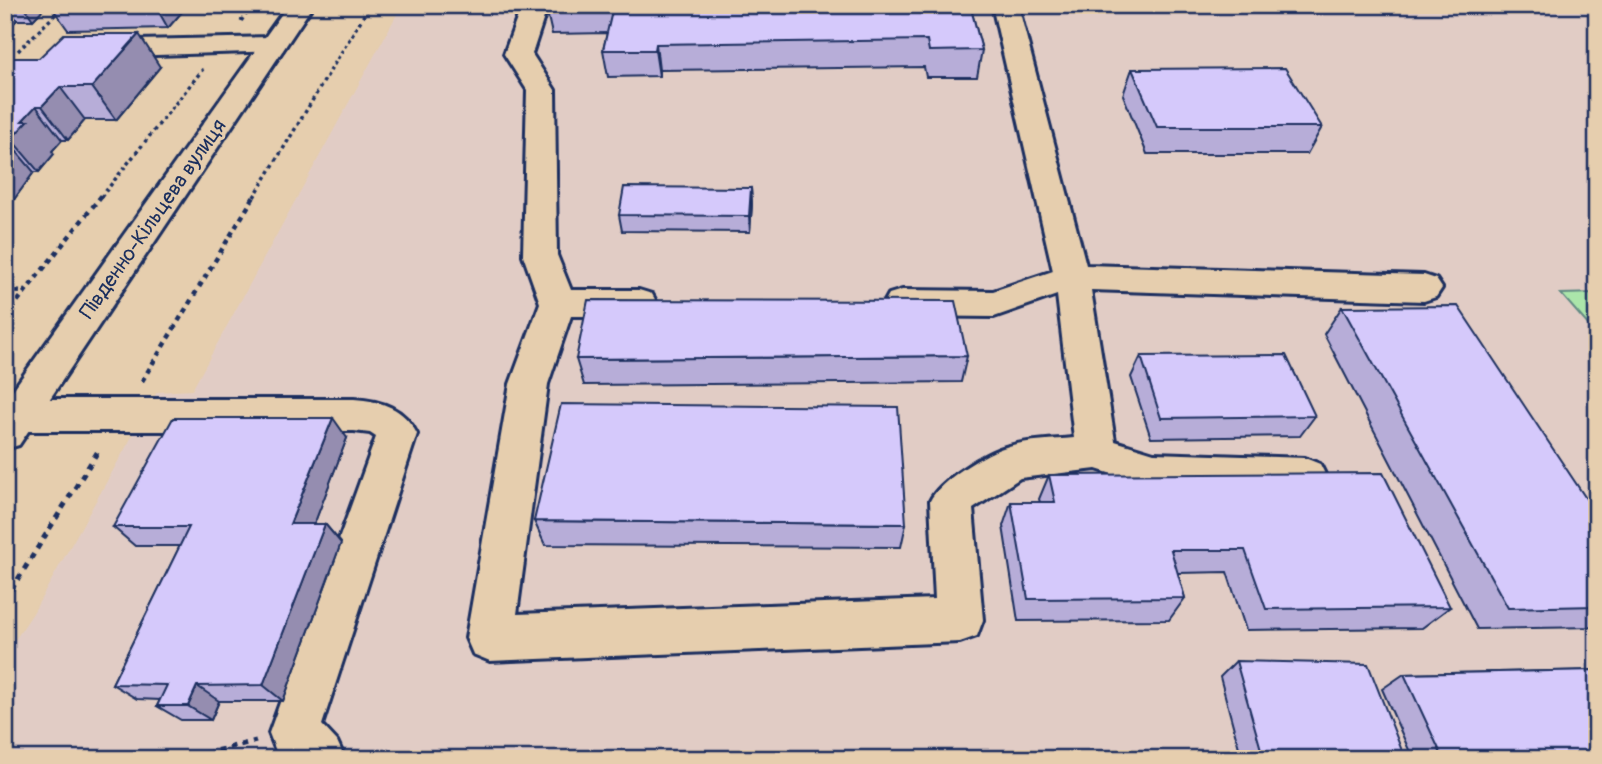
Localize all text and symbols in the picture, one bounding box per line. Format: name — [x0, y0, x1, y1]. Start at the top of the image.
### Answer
street label: Південно-Кільцева вулиця — [74, 114, 232, 324]

